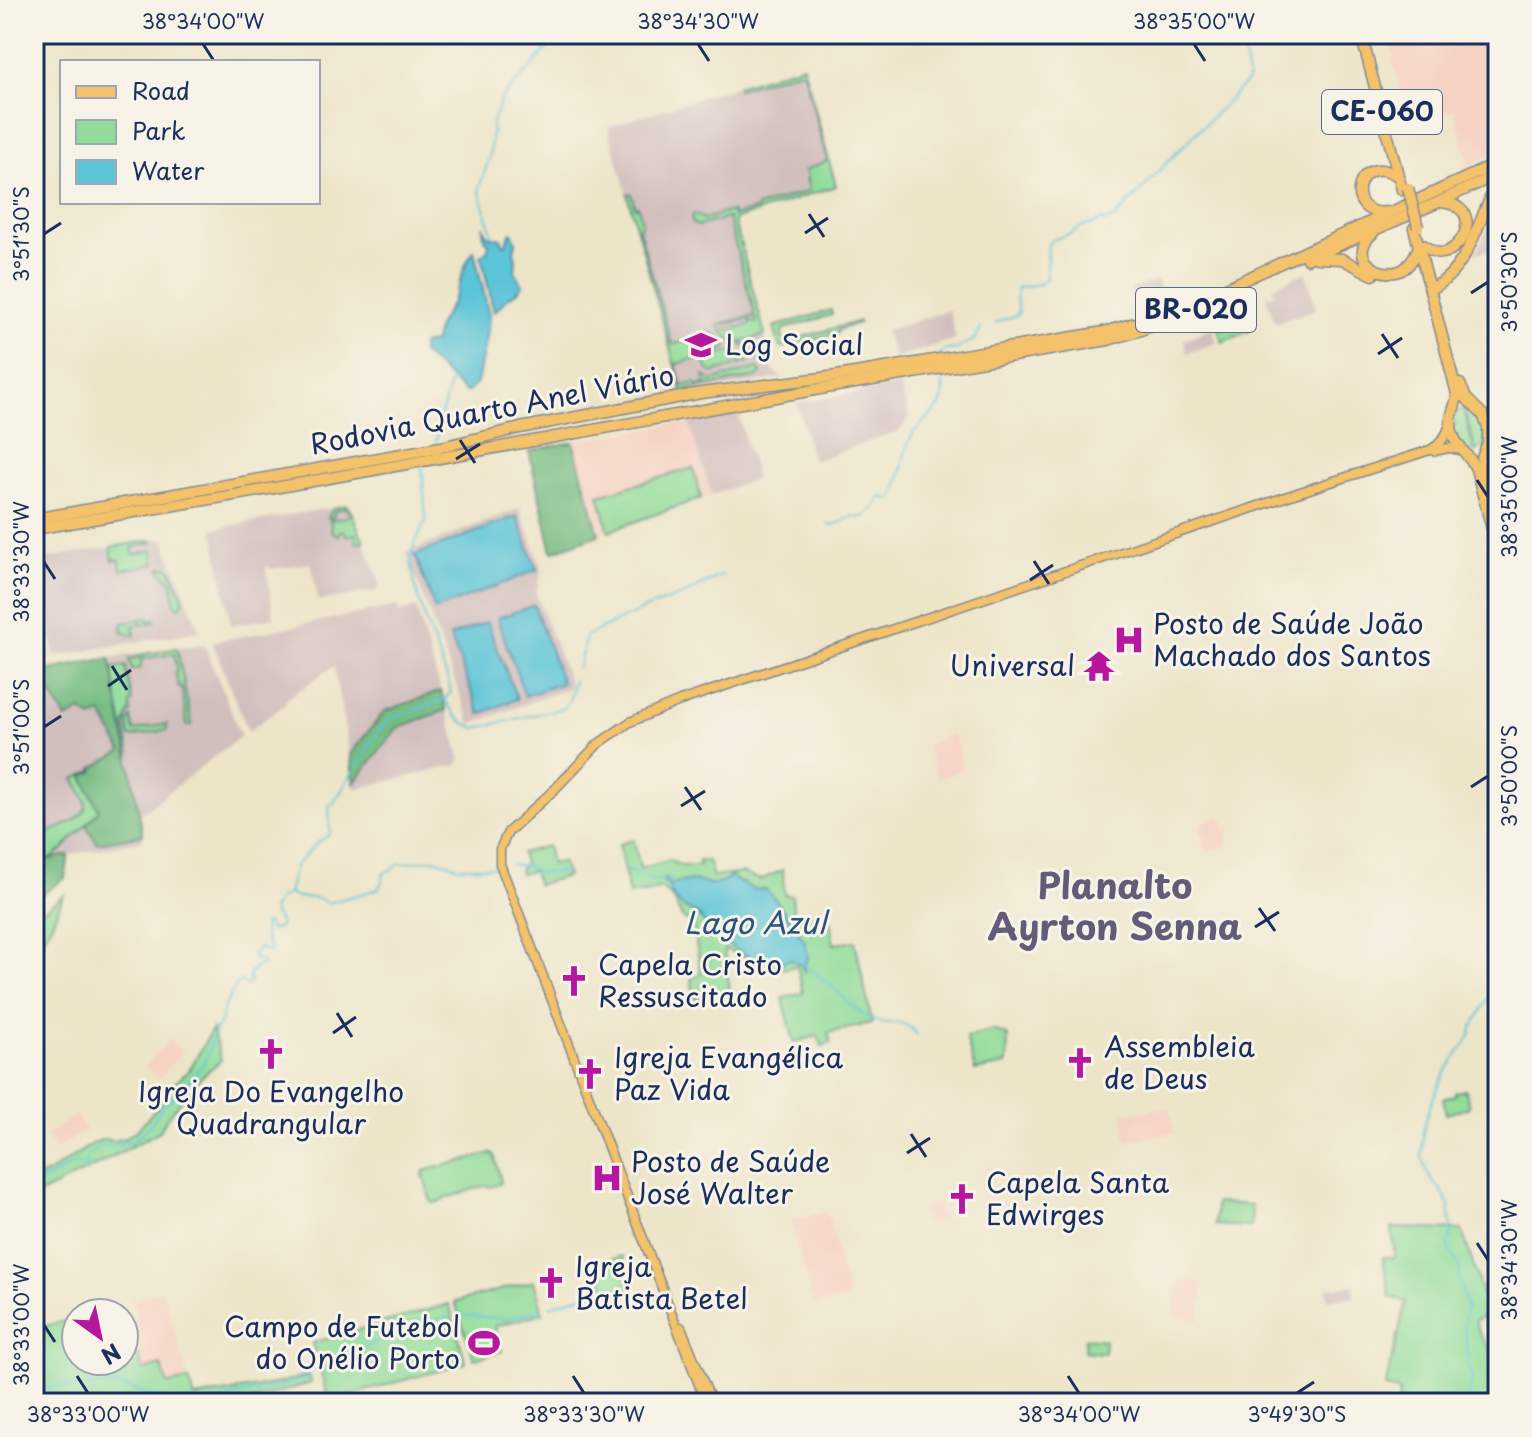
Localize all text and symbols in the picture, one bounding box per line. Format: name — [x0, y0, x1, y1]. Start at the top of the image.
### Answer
text: 38°34'00"W — [142, 6, 265, 36]
text: 38°34'30"W — [637, 6, 759, 36]
text: 38°35'00"W — [1133, 6, 1255, 36]
legend — [60, 60, 320, 204]
text: Road — [132, 72, 190, 108]
road number: CE-060 — [1322, 90, 1442, 134]
text: Park — [132, 112, 186, 148]
text: Water — [132, 152, 205, 188]
text: 3°51'30"S — [6, 186, 36, 282]
text: 3°50'30"S — [1494, 231, 1524, 333]
road number: BR-020 — [1136, 288, 1256, 332]
place label: Log Social — [725, 322, 863, 365]
school or university icon: Log Social — [684, 328, 718, 362]
street label: Rodovia Quarto Anel Viário — [306, 352, 677, 465]
text: 38°35'00"W — [1494, 436, 1524, 558]
text: 38°33'30"W — [6, 501, 36, 623]
place label: Posto de Saúde João Machado dos Santos — [1153, 601, 1431, 676]
hospital icon: Posto de Saúde João Machado dos Santos — [1112, 623, 1146, 657]
place label: Universal — [950, 643, 1075, 686]
temple icon: Universal — [1082, 649, 1116, 683]
text: 3°51'00"S — [6, 679, 36, 775]
text: 3°50'00"S — [1494, 725, 1524, 827]
district label: Planalto Ayrton Senna — [988, 857, 1243, 952]
water label: Lago Azul — [684, 899, 831, 944]
place label: Capela Cristo Ressuscitado — [598, 942, 782, 1017]
church icon: Capela Cristo Ressuscitado — [557, 964, 591, 998]
place label: Assembleia de Deus — [1104, 1024, 1256, 1099]
place label: Igreja Evangélica Paz Vida — [614, 1035, 843, 1110]
church icon: Igreja Do Evangelho Quadrangular — [254, 1037, 288, 1071]
church icon: Assembleia de Deus — [1063, 1046, 1097, 1080]
church icon: Igreja Evangélica Paz Vida — [573, 1057, 607, 1091]
place label: Igreja Do Evangelho Quadrangular — [138, 1069, 404, 1144]
place label: Posto de Saúde José Walter — [631, 1139, 830, 1214]
place label: Capela Santa Edwirges — [986, 1160, 1170, 1235]
hospital icon: Posto de Saúde José Walter — [590, 1161, 624, 1195]
church icon: Capela Santa Edwirges — [945, 1182, 979, 1216]
text: 38°34'30"W — [1494, 1199, 1524, 1321]
place label: Igreja Batista Betel — [575, 1244, 748, 1319]
text: 38°33'00"W — [6, 1263, 36, 1386]
church icon: Igreja Batista Betel — [534, 1266, 568, 1300]
north arrow — [60, 1297, 140, 1377]
place label: Campo de Futebol do Onélio Porto — [224, 1304, 460, 1379]
sports icon: Campo de Futebol do Onélio Porto — [467, 1326, 501, 1360]
text: N — [95, 1336, 128, 1374]
text: 38°33'00"W — [27, 1399, 150, 1429]
text: 38°33'30"W — [523, 1399, 645, 1429]
text: 38°34'00"W — [1018, 1399, 1141, 1429]
text: 3°49'30"S — [1247, 1399, 1347, 1429]

